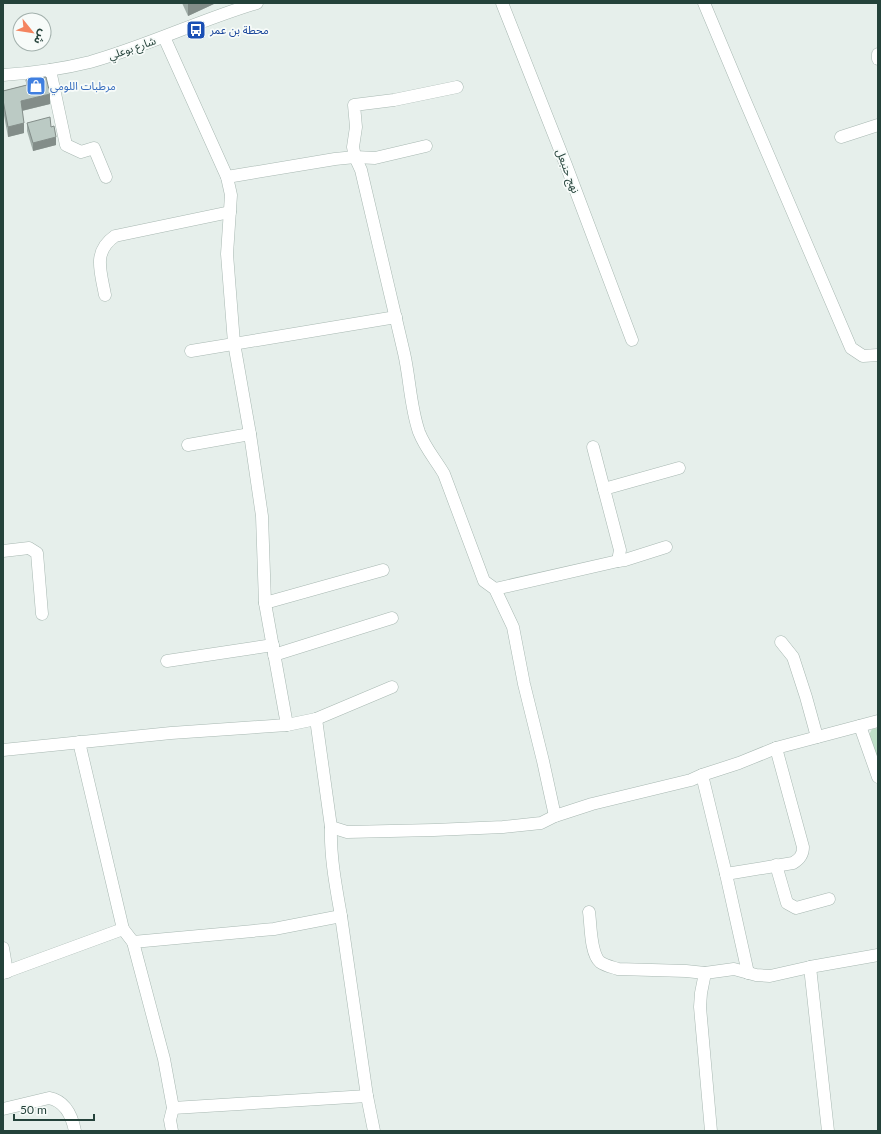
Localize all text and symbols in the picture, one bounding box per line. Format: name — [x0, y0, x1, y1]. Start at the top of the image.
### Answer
north arrow — [12, 12, 52, 52]
bus stop icon: محطة بن عمر — [185, 19, 207, 41]
place label: محطة بن عمر — [209, 23, 269, 37]
text: ش — [31, 27, 50, 47]
street label: شارع بوعلي — [106, 33, 159, 65]
shop icon: مرطبات اللومي — [25, 75, 47, 97]
place label: مرطبات اللومي — [50, 79, 116, 96]
street label: نهج حنبعل — [552, 147, 583, 196]
scale bar — [14, 1096, 94, 1122]
text: 50 m — [20, 1102, 47, 1117]

